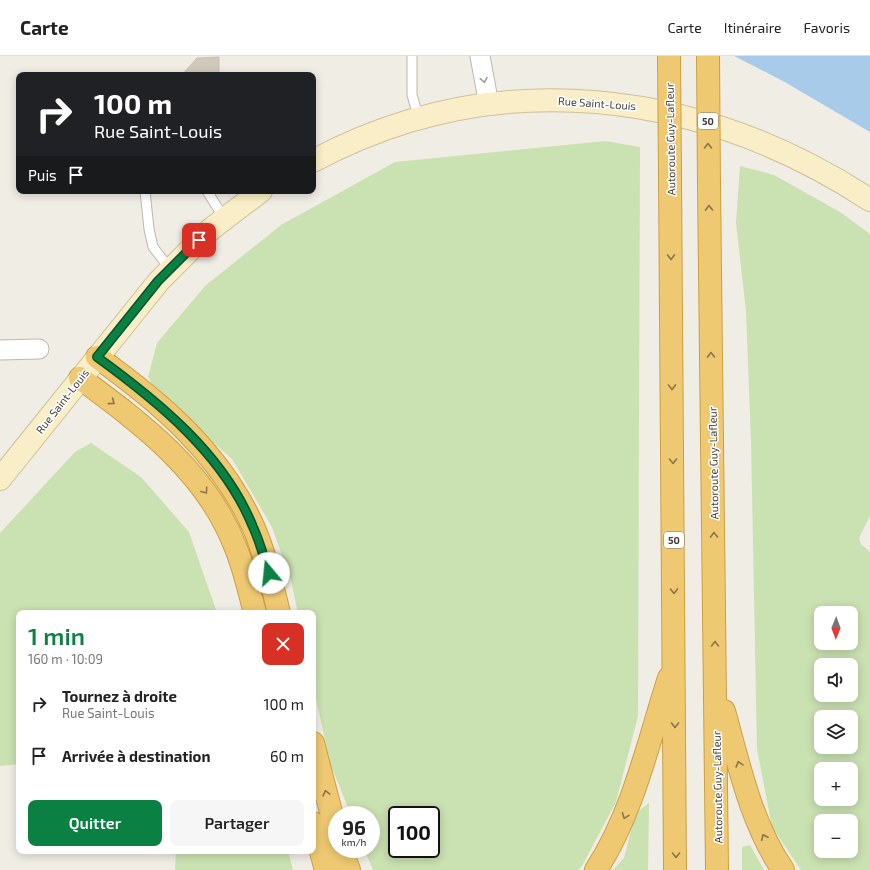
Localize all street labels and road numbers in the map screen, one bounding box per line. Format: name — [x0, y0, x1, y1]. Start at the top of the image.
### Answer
street label: Autoroute Guy-Lafleur — [663, 82, 677, 195]
street label: Rue Saint-Louis — [557, 94, 637, 112]
road number: 50 — [698, 113, 718, 129]
street label: Rue Saint-Louis — [33, 366, 91, 436]
street label: Autoroute Guy-Lafleur — [706, 406, 720, 519]
road number: 50 — [664, 532, 684, 548]
street label: Autoroute Guy-Lafleur — [710, 730, 724, 843]

